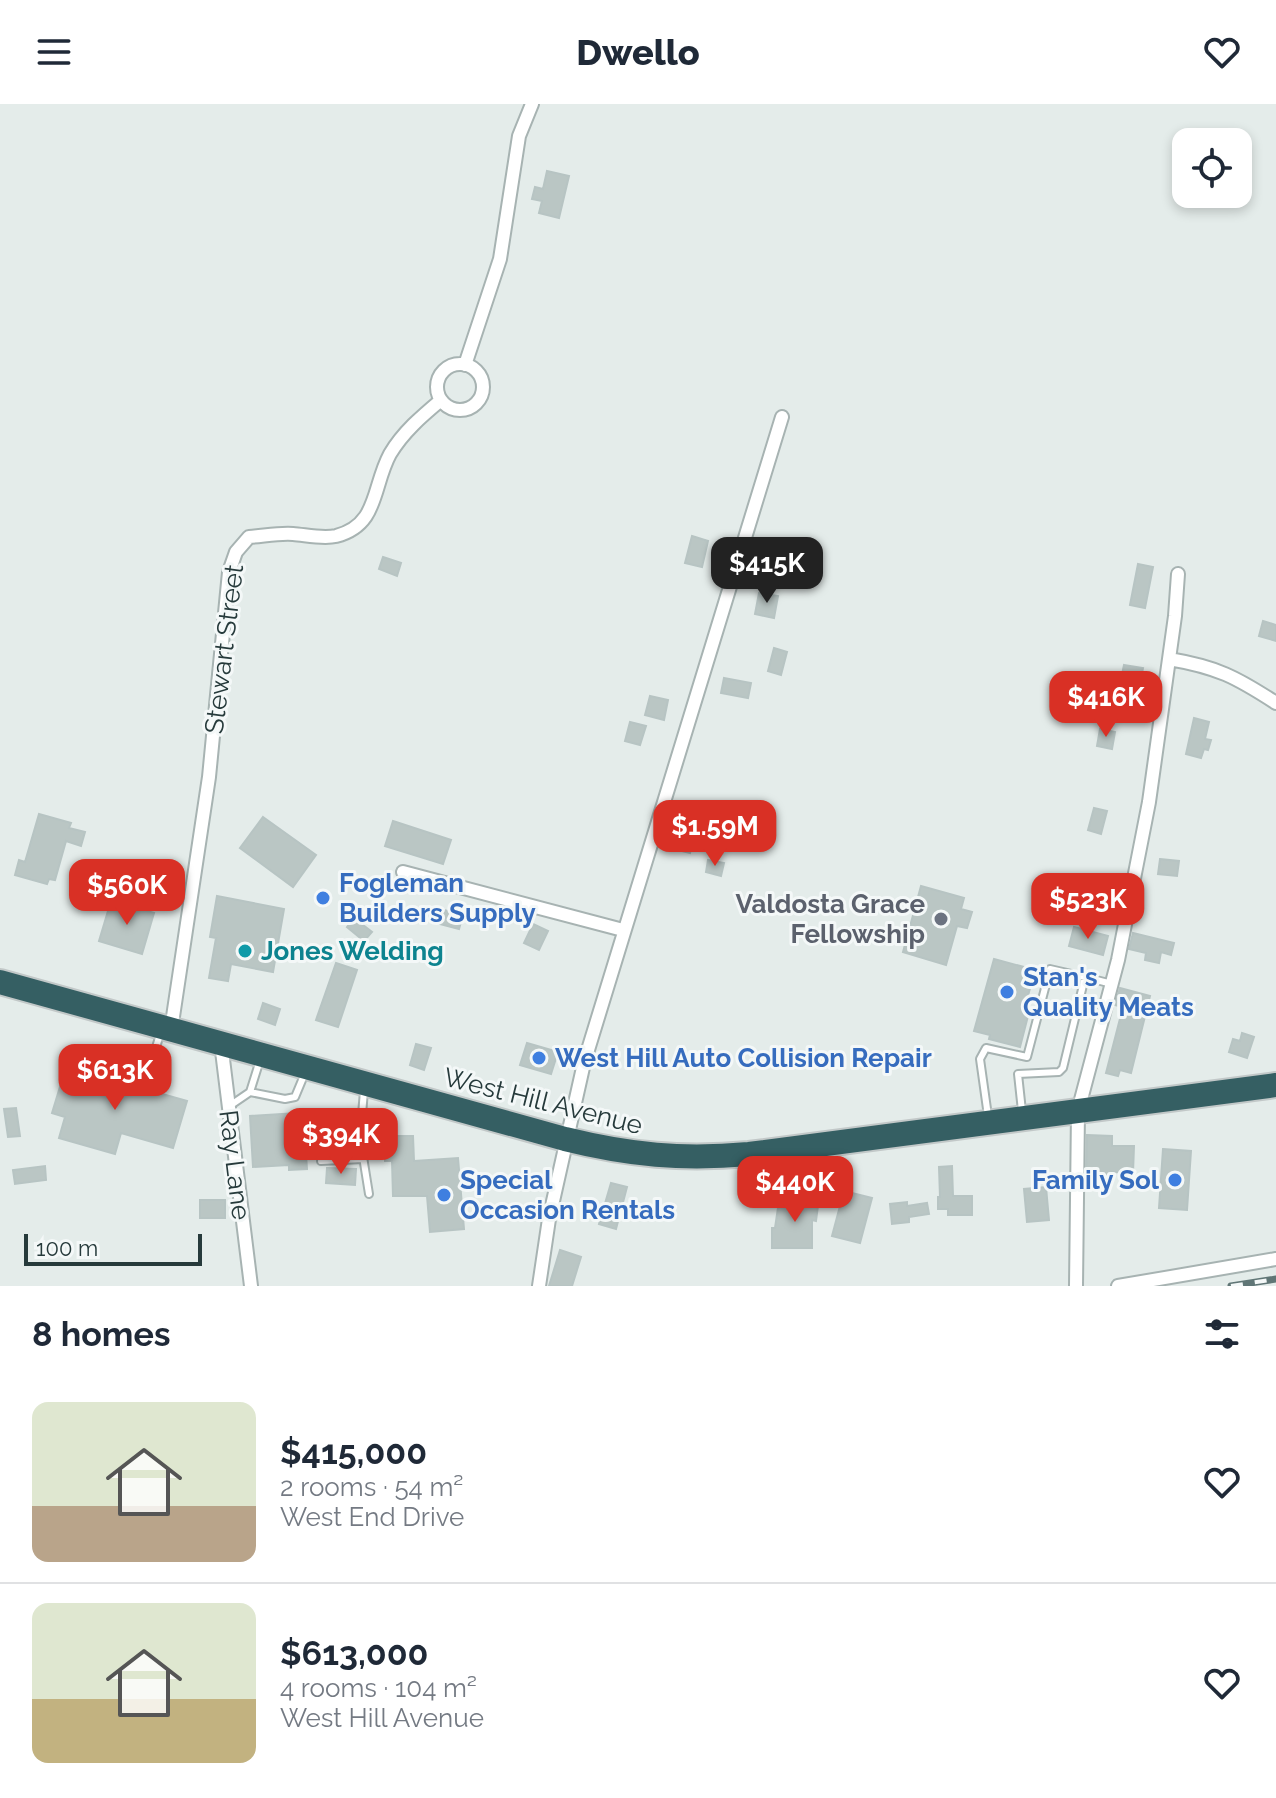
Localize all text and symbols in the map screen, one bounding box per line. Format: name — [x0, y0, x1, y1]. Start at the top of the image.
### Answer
icon: menu — [32, 30, 76, 74]
icon: heart — [1200, 30, 1244, 74]
text: Dwello — [576, 31, 700, 73]
map controls — [1172, 128, 1252, 208]
button: locate — [1172, 128, 1252, 208]
pin: $415K — [711, 537, 823, 605]
text: $415K — [729, 548, 805, 578]
street label: Stewart Street — [199, 562, 249, 735]
pin: $416K — [1050, 671, 1162, 739]
text: $416K — [1067, 682, 1145, 712]
pin: $1.59M — [650, 800, 780, 868]
text: $1.59M — [671, 811, 759, 841]
pin: $560K — [71, 859, 183, 927]
place label: Fogleman Builders Supply — [339, 868, 536, 928]
text: $560K — [87, 870, 167, 900]
pin: $523K — [1032, 873, 1144, 941]
text: $523K — [1049, 884, 1127, 914]
marker: Fogleman Builders Supply — [314, 889, 332, 907]
place label: Valdosta Grace Fellowship — [735, 889, 925, 949]
marker: Valdosta Grace Fellowship — [932, 910, 950, 928]
place label: Jones Welding — [261, 936, 444, 966]
marker: Jones Welding — [236, 942, 254, 960]
place label: Stan's Quality Meats — [1023, 962, 1194, 1022]
marker: Stan's Quality Meats — [998, 983, 1016, 1001]
place label: West Hill Auto Collision Repair — [555, 1043, 932, 1073]
pin: $613K — [59, 1044, 171, 1112]
marker: West Hill Auto Collision Repair — [530, 1049, 548, 1067]
text: $613K — [76, 1055, 154, 1085]
street label: West Hill Avenue — [440, 1062, 646, 1140]
street label: Ray Lane — [213, 1108, 257, 1222]
pin: $394K — [285, 1108, 397, 1176]
text: $394K — [302, 1119, 380, 1149]
pin: $440K — [739, 1156, 851, 1224]
place label: Special Occasion Rentals — [460, 1165, 675, 1225]
place label: Family Sol — [1032, 1165, 1160, 1195]
text: $440K — [755, 1167, 835, 1197]
marker: Family Sol — [1166, 1171, 1184, 1189]
marker: Special Occasion Rentals — [435, 1186, 453, 1204]
scale bar — [24, 1230, 202, 1266]
text: 100 m — [36, 1235, 98, 1261]
icon: filters — [1200, 1312, 1244, 1356]
text: 8 homes — [32, 1314, 171, 1354]
text: $415,000 — [280, 1432, 427, 1472]
icon: home — [96, 1434, 192, 1530]
icon: heart — [1200, 1460, 1244, 1504]
text: 2 rooms · 54 m² — [280, 1472, 463, 1502]
text: West End Drive — [280, 1502, 464, 1532]
text: $613,000 — [280, 1633, 428, 1673]
icon: home — [96, 1635, 192, 1731]
icon: heart — [1200, 1661, 1244, 1705]
text: 4 rooms · 104 m² — [280, 1673, 477, 1703]
text: West Hill Avenue — [280, 1703, 484, 1733]

